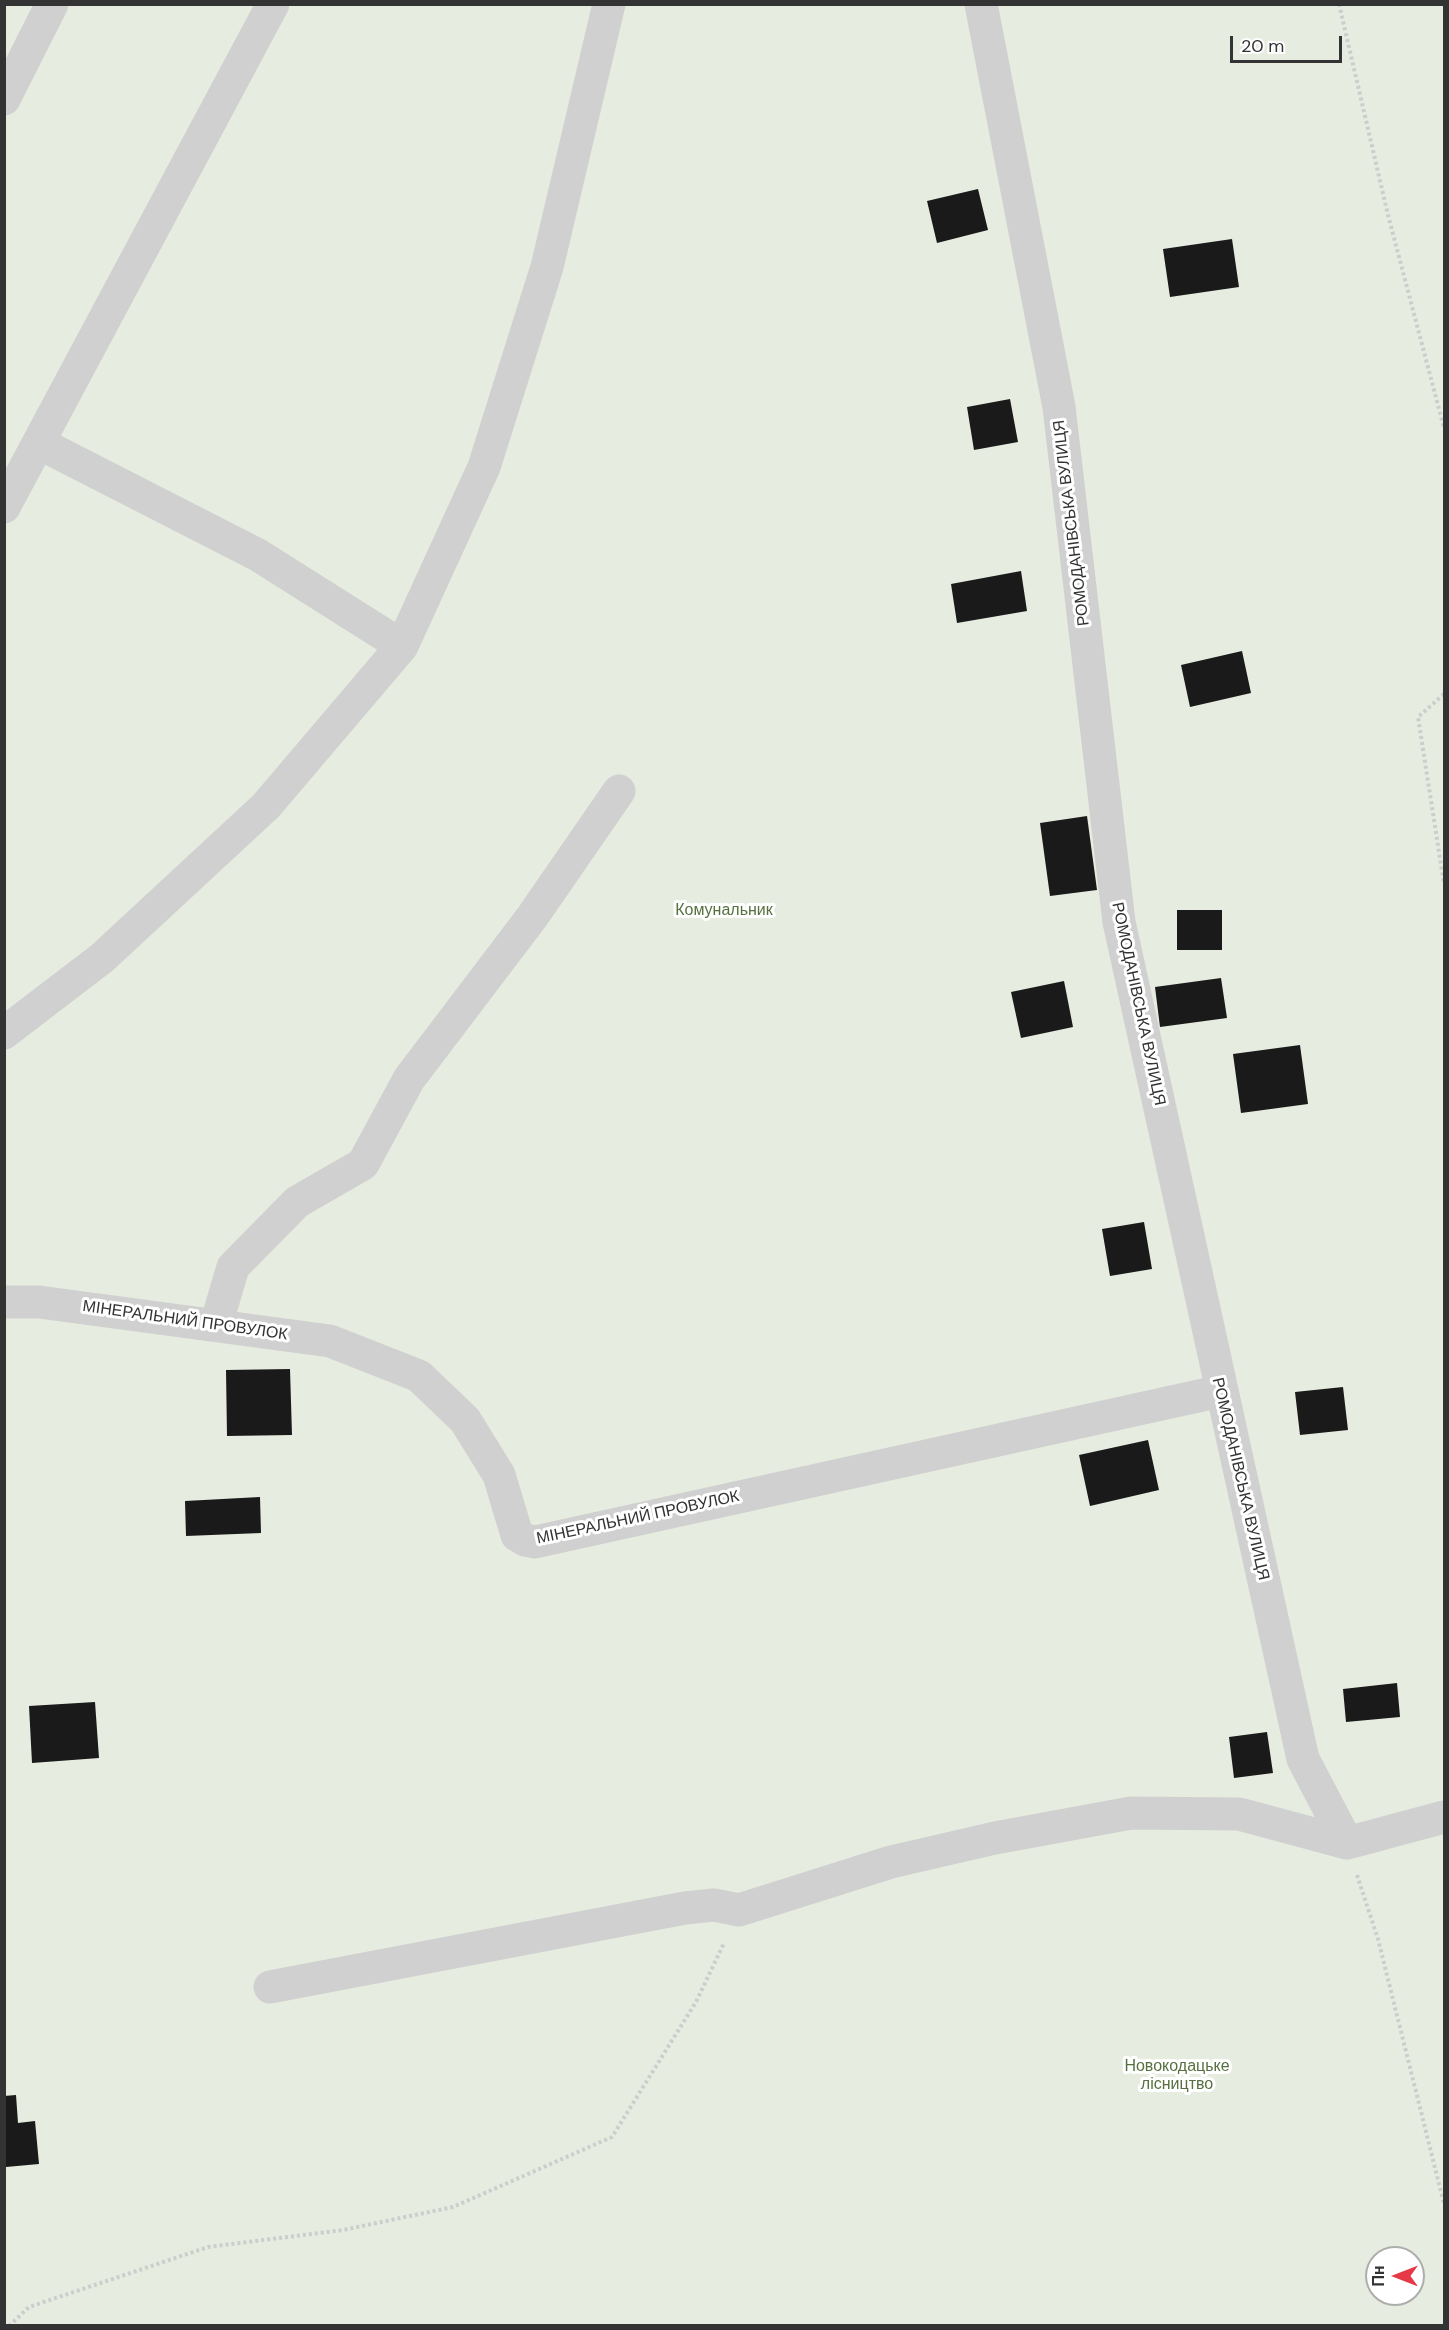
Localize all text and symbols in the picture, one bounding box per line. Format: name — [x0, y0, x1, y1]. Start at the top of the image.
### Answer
scale bar — [1233, 24, 1346, 62]
text: 20 m — [1241, 34, 1284, 58]
street label: РОМОДАНІВСЬКА ВУЛИЦЯ — [1050, 419, 1094, 627]
park label: Комунальник — [675, 901, 773, 921]
street label: РОМОДАНІВСЬКА ВУЛИЦЯ — [1107, 901, 1169, 1107]
street label: МІНЕРАЛЬНИЙ ПРОВУЛОК — [81, 1297, 289, 1345]
street label: РОМОДАНІВСЬКА ВУЛИЦЯ — [1207, 1376, 1273, 1582]
street label: МІНЕРАЛЬНИЙ ПРОВУЛОК — [535, 1487, 741, 1549]
park label: Новокодацьке лісництво — [1124, 2057, 1230, 2095]
north arrow — [1365, 2246, 1425, 2306]
text: Пн — [1368, 2265, 1389, 2287]

